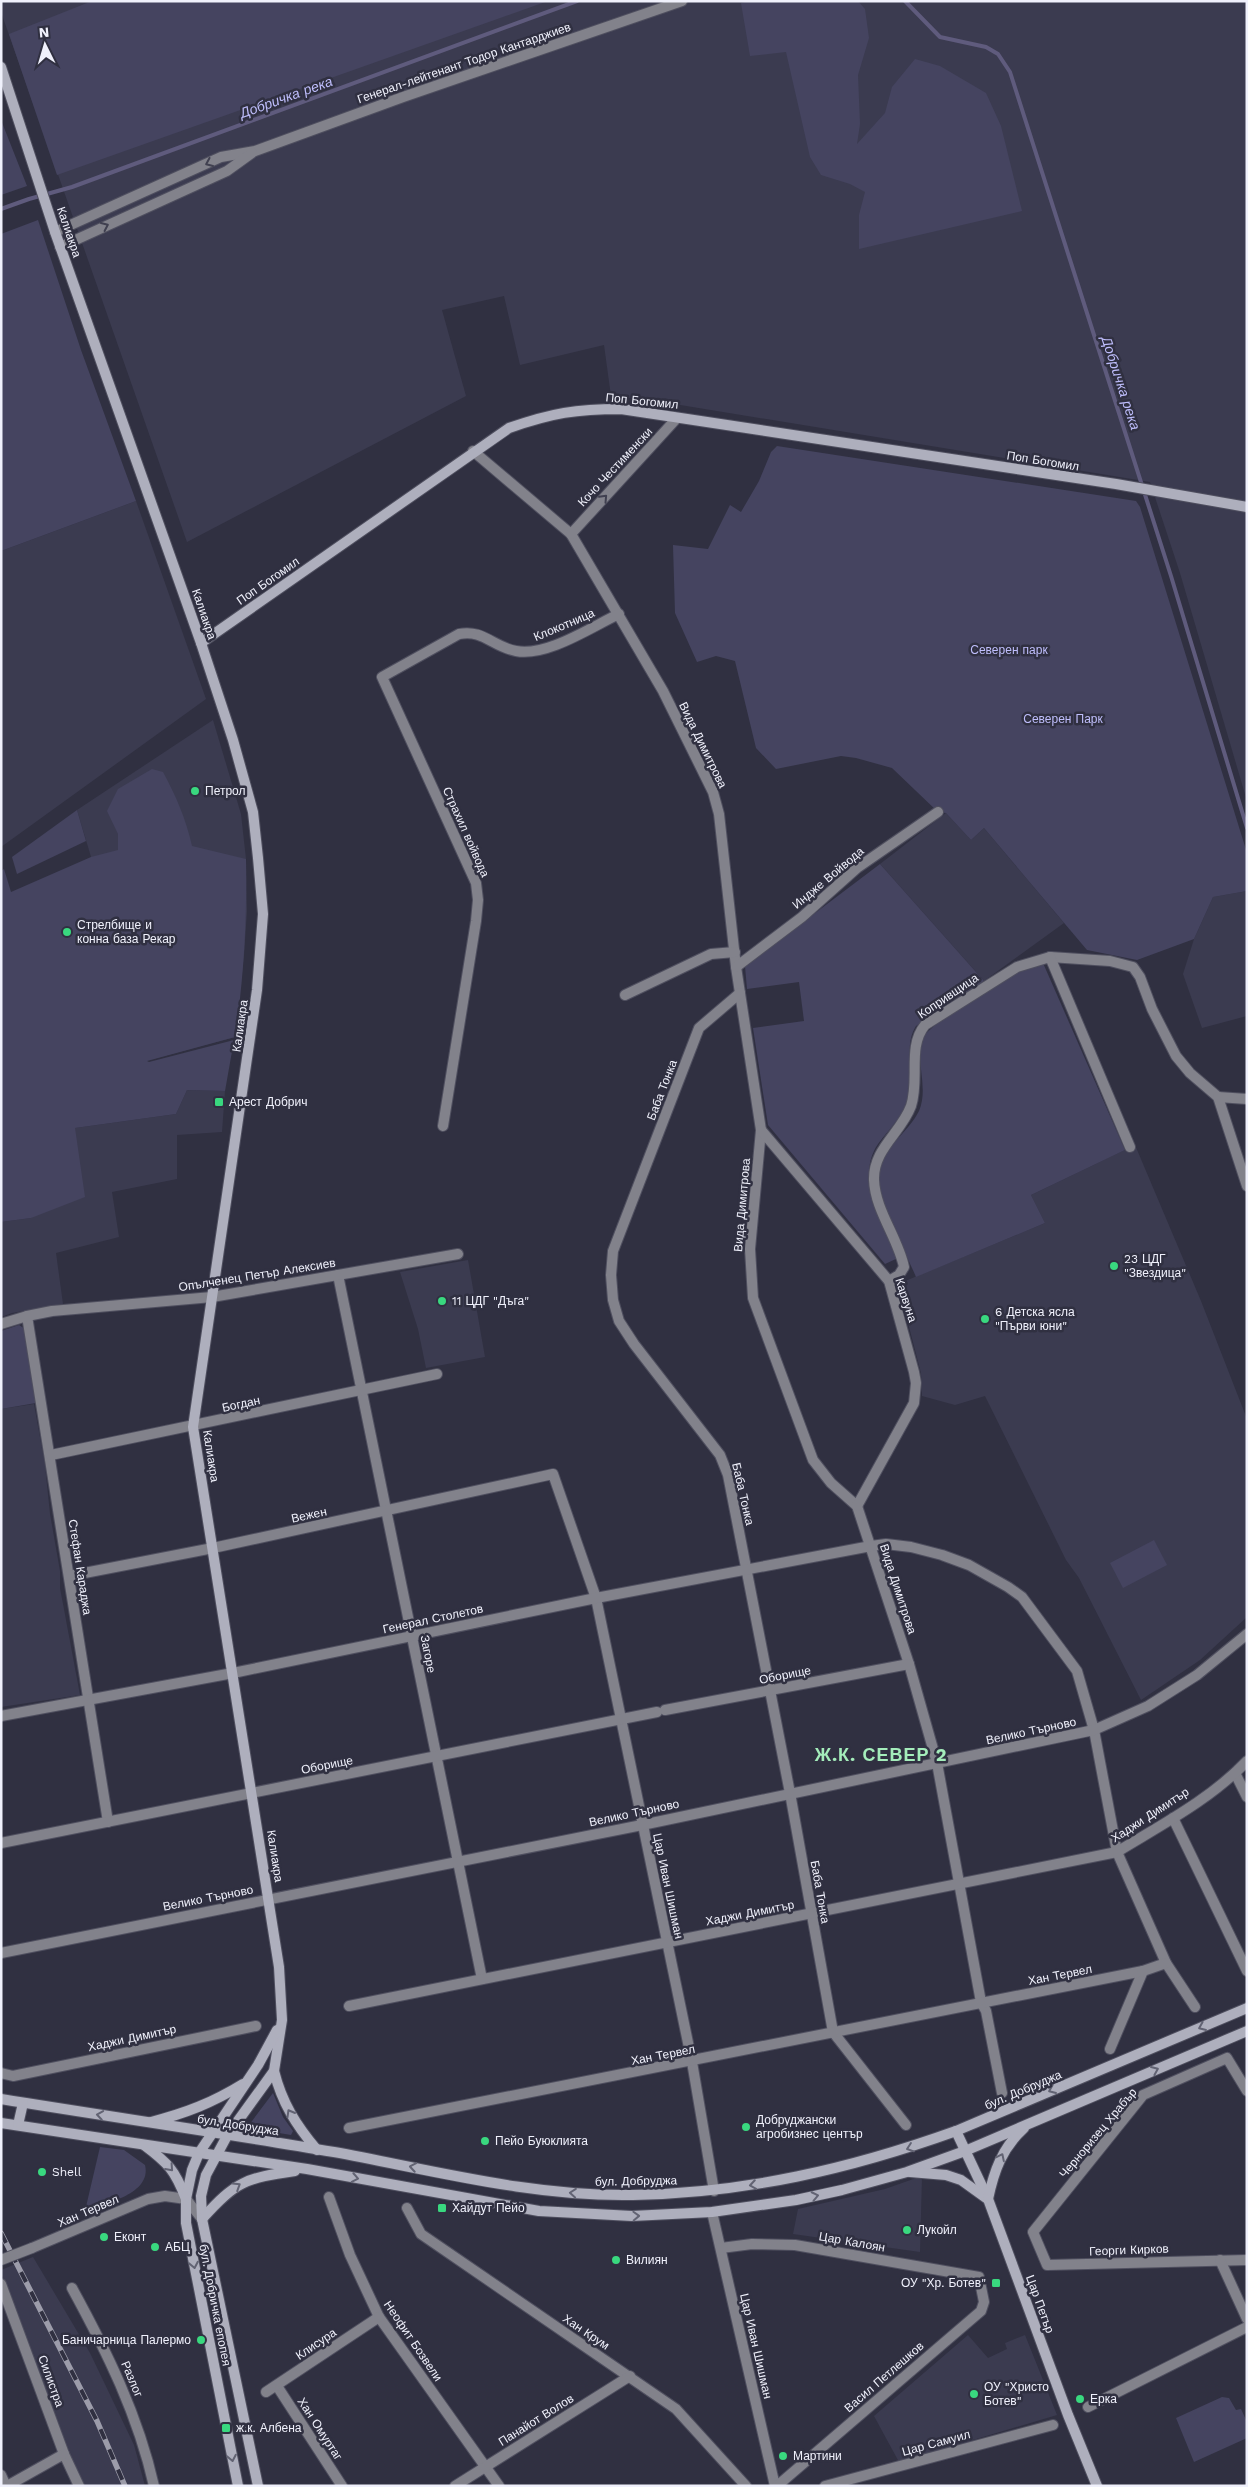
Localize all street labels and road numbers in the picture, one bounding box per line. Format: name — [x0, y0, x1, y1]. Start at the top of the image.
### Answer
street label: Генерал-лейтенант Тодор Кантарджиев — [355, 20, 573, 106]
street label: Калиакра — [54, 205, 84, 259]
street label: Поп Богомил — [605, 390, 679, 412]
street label: Кочо Честименски — [575, 425, 655, 509]
street label: Поп Богомил — [1006, 448, 1080, 474]
street label: Поп Богомил — [234, 554, 302, 608]
street label: Калиакра — [189, 587, 219, 641]
street label: Клокотница — [531, 606, 597, 644]
street label: Вида Димитрова — [676, 700, 730, 791]
street label: Страхил войвода — [440, 785, 492, 880]
street label: Индже Войвода — [790, 844, 867, 912]
street label: Копривщица — [915, 970, 981, 1021]
street label: Калиакра — [229, 999, 251, 1053]
street label: Баба Тонка — [644, 1057, 680, 1122]
street label: Вида Димитрова — [731, 1157, 753, 1252]
street label: Опълченец Петър Алексиев — [178, 1256, 336, 1294]
street label: Карвуна — [892, 1276, 920, 1324]
street label: Богдан — [221, 1393, 261, 1415]
street label: Калиакра — [200, 1429, 222, 1483]
street label: Баба Тонка — [729, 1461, 757, 1527]
street label: Вежен — [290, 1504, 328, 1526]
street label: Стефан Караджа — [66, 1518, 95, 1616]
street label: Вида Димитрова — [877, 1542, 919, 1636]
street label: Генерал Столетов — [382, 1602, 484, 1636]
street label: Загоре — [417, 1634, 439, 1674]
street label: Оборище — [758, 1663, 813, 1687]
street label: Велико Търново — [985, 1715, 1078, 1747]
street label: Оборище — [300, 1753, 355, 1777]
street label: Хаджи Димитър — [1108, 1784, 1192, 1845]
street label: Велико Търново — [588, 1797, 681, 1829]
street label: Калиакра — [264, 1829, 286, 1883]
street label: Цар Иван Шишман — [650, 1832, 686, 1940]
street label: Баба Тонка — [808, 1859, 832, 1925]
street label: Велико Търново — [162, 1882, 255, 1914]
street label: Хаджи Димитър — [705, 1897, 796, 1928]
street label: Хан Тервел — [1027, 1962, 1093, 1988]
street label: Хаджи Димитър — [87, 2022, 178, 2054]
street label: Хан Тервел — [630, 2042, 696, 2068]
street label: бул. Добруджа — [982, 2067, 1064, 2113]
street label: Черноризец Храбър — [1056, 2085, 1140, 2181]
street label: бул. Добруджа — [196, 2112, 280, 2138]
street label: бул. Добруджа — [595, 2173, 678, 2189]
street label: Хан Тервел — [55, 2192, 121, 2230]
street label: Цар Калоян — [818, 2229, 886, 2255]
street label: Георги Кирков — [1089, 2242, 1169, 2258]
street label: бул. Добричка епопея — [196, 2243, 234, 2367]
street label: Цар Петър — [1023, 2273, 1057, 2335]
street label: Цар Иван Шишман — [737, 2292, 775, 2400]
street label: Неофит Бозвели — [381, 2298, 445, 2384]
street label: Хан Крум — [560, 2311, 612, 2353]
street label: Клисура — [293, 2325, 339, 2363]
street label: Васил Петлешков — [842, 2339, 926, 2415]
street label: Силистра — [35, 2353, 67, 2409]
street label: Разлог — [118, 2359, 146, 2400]
street label: Панайот Волов — [496, 2391, 576, 2449]
street label: Хан Омуртаг — [295, 2395, 346, 2463]
street label: Цар Самуил — [900, 2427, 972, 2459]

